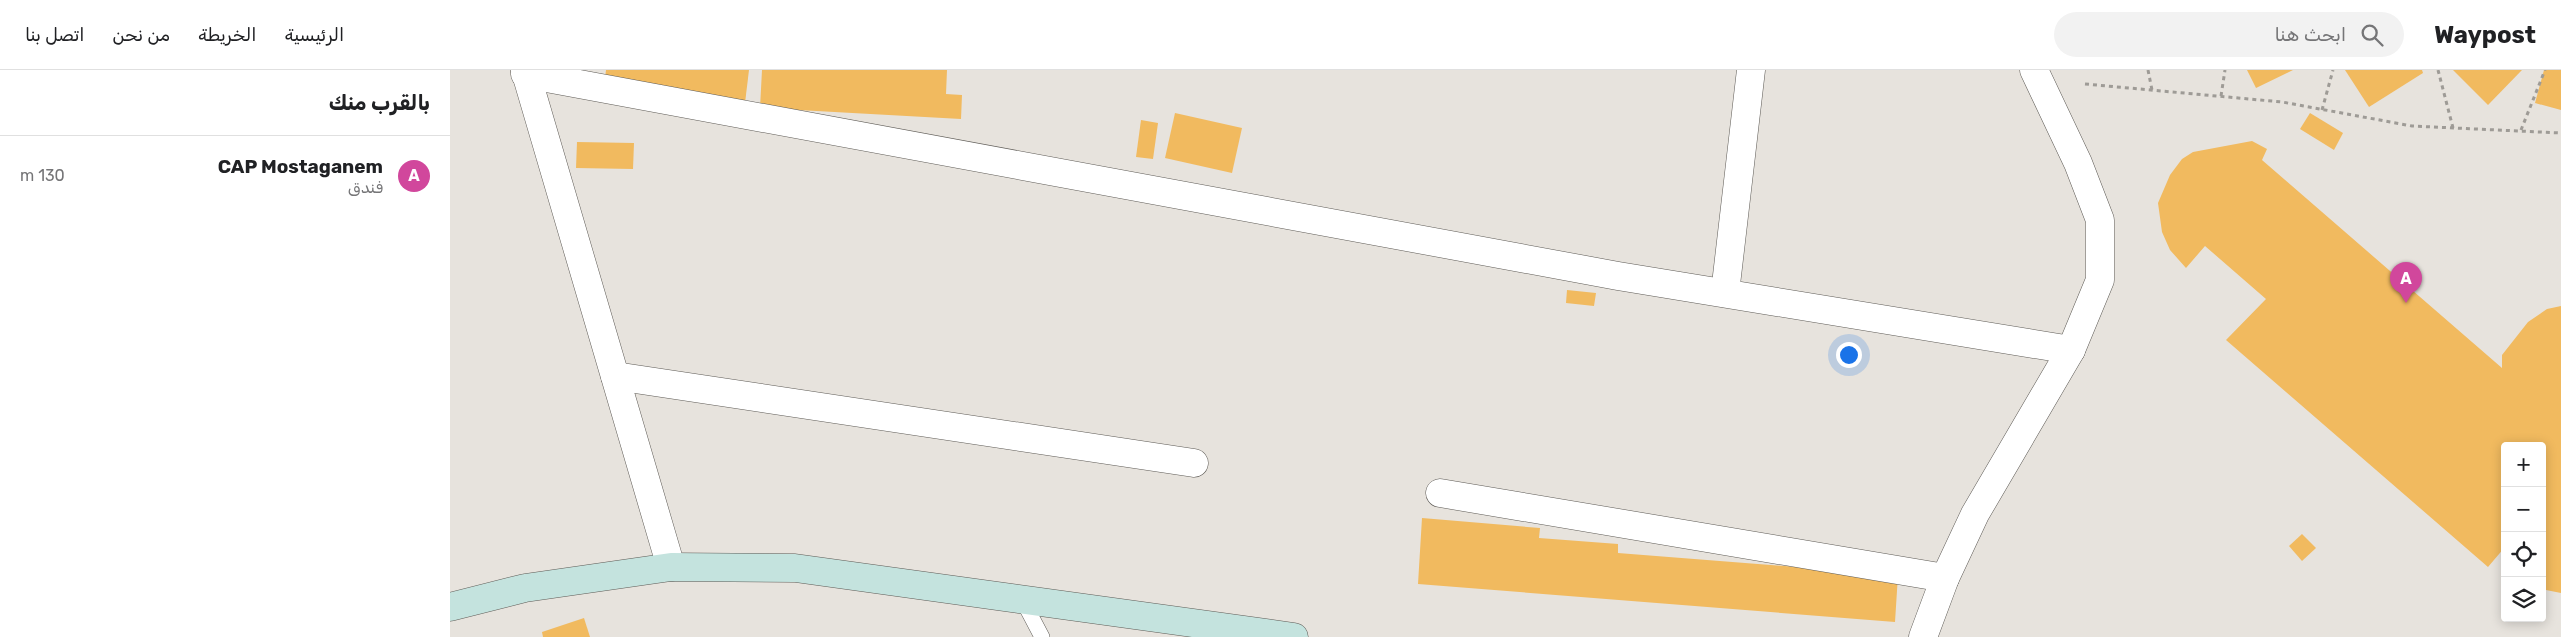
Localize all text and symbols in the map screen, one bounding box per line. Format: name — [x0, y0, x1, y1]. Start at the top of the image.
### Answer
search box — [2054, 12, 2404, 57]
icon: search — [2358, 21, 2386, 49]
text: Waypost — [2434, 21, 2536, 49]
text: ابحث هنا — [2275, 23, 2346, 46]
text: اتصل بنا — [25, 24, 84, 46]
text: من نحن — [112, 24, 170, 46]
text: الخريطة — [198, 24, 256, 46]
text: الرئيسية — [284, 24, 344, 46]
text: بالقرب منك — [329, 90, 430, 115]
text: CAP Mostaganem — [218, 155, 383, 178]
text: 130 m — [20, 166, 65, 185]
text: A — [408, 166, 420, 185]
text: فندق — [348, 178, 383, 197]
pin: A — [2390, 262, 2422, 303]
your location — [1836, 342, 1862, 368]
map controls — [2501, 442, 2546, 622]
button: + — [2501, 442, 2546, 487]
button: − — [2501, 487, 2546, 532]
button: locate — [2501, 532, 2546, 577]
button: layers — [2501, 577, 2546, 622]

